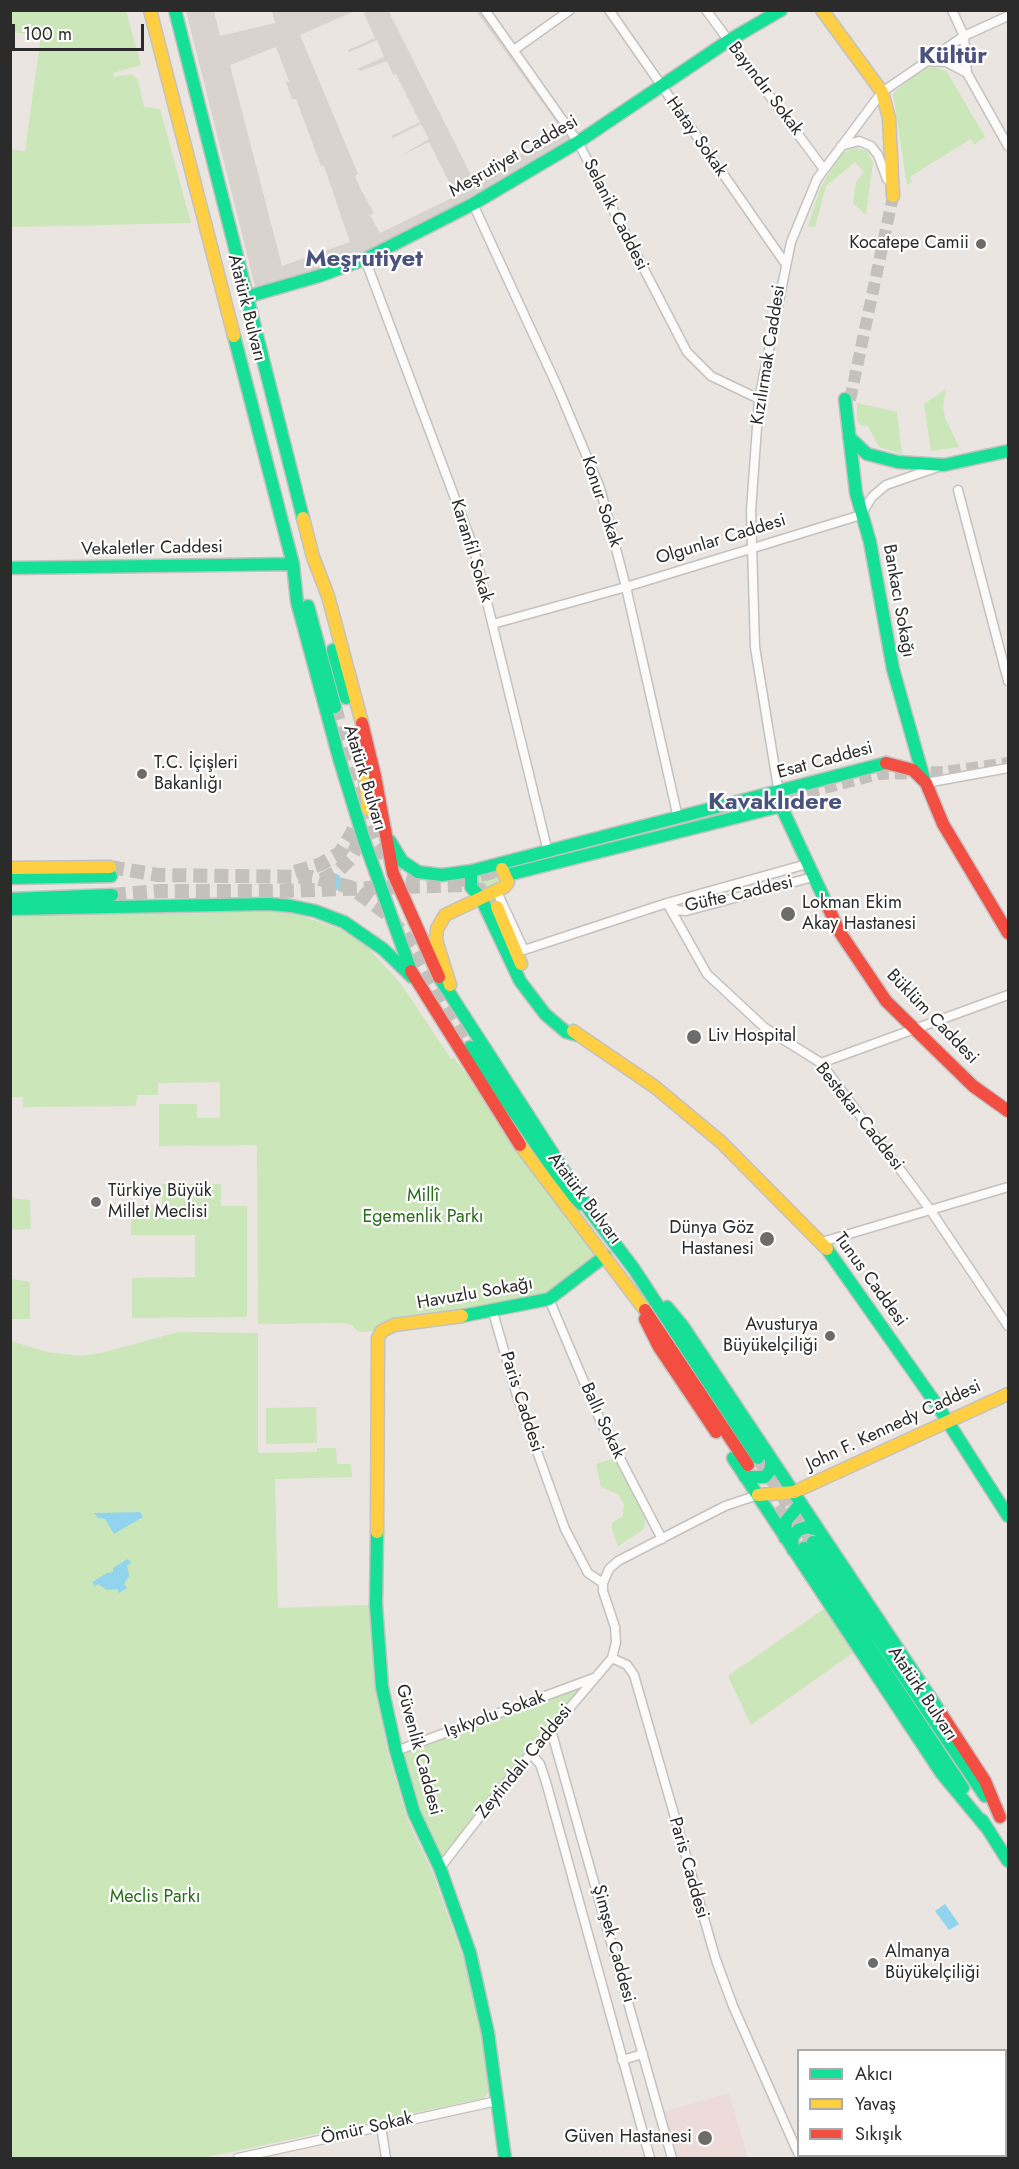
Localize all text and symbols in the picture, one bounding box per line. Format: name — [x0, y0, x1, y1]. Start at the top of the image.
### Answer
scale bar — [15, 12, 147, 50]
text: 100 m — [23, 21, 72, 47]
street label: Bayındır Sokak — [723, 38, 807, 140]
district label: Kültür — [919, 43, 987, 71]
street label: Hatay Sokak — [661, 93, 731, 181]
street label: Meşrutiyet Caddesi — [446, 111, 582, 203]
street label: Selanik Caddesi — [578, 156, 652, 274]
place label: Kocatepe Camii — [849, 233, 969, 255]
marker: Kocatepe Camii — [974, 237, 988, 251]
district label: Meşrutiyet — [305, 246, 423, 274]
street label: Atatürk Bulvarı — [222, 252, 270, 364]
street label: Kızılırmak Caddesi — [747, 283, 791, 427]
street label: Konur Sokak — [576, 454, 626, 550]
street label: Karanfil Sokak — [445, 497, 497, 605]
street label: Olgunlar Caddesi — [653, 510, 789, 570]
street label: Vekaletler Caddesi — [81, 537, 223, 561]
street label: Bankacı Sokağı — [877, 543, 919, 659]
street label: Atatürk Bulvarı — [338, 723, 390, 833]
street label: Esat Caddesi — [775, 738, 875, 784]
place label: T.C. İçişleri Bakanlığı — [154, 753, 238, 795]
marker: T.C. İçişleri Bakanlığı — [135, 767, 149, 781]
district label: Kavaklıdere — [708, 789, 842, 817]
street label: Güfte Caddesi — [683, 872, 795, 918]
place label: Lokman Ekim Akay Hastanesi — [802, 893, 916, 936]
marker: Lokman Ekim Akay Hastanesi — [779, 905, 797, 923]
street label: Büklüm Caddesi — [881, 965, 983, 1069]
place label: Liv Hospital — [708, 1026, 796, 1048]
marker: Liv Hospital — [685, 1028, 703, 1046]
street label: Bestekar Caddesi — [810, 1059, 908, 1175]
street label: Atatürk Bulvarı — [543, 1149, 625, 1249]
place label: Türkiye Büyük Millet Meclisi — [108, 1181, 212, 1224]
park label: Millî Egemenlik Parkı — [362, 1186, 484, 1228]
marker: Türkiye Büyük Millet Meclisi — [89, 1195, 103, 1209]
place label: Dünya Göz Hastanesi — [669, 1218, 754, 1260]
street label: Tunus Caddesi — [829, 1229, 911, 1331]
marker: Dünya Göz Hastanesi — [758, 1230, 776, 1248]
street label: Havuzlu Sokağı — [415, 1273, 535, 1315]
place label: Avusturya Büyükelçiliği — [723, 1315, 818, 1358]
marker: Avusturya Büyükelçiliği — [823, 1329, 837, 1343]
street label: Paris Caddesi — [495, 1349, 547, 1455]
street label: John F. Kennedy Caddesi — [803, 1376, 985, 1476]
street label: Ballı Sokak — [575, 1380, 629, 1462]
street label: Atatürk Bulvarı — [883, 1643, 961, 1745]
street label: Güvenlik Caddesi — [390, 1682, 446, 1818]
street label: Işıkyolu Sokak — [442, 1687, 548, 1743]
street label: Zeytindalı Caddesi — [472, 1701, 578, 1823]
street label: Paris Caddesi — [663, 1815, 713, 1921]
street label: Şimşek Caddesi — [587, 1883, 639, 2005]
park label: Meclis Parkı — [110, 1887, 200, 1909]
place label: Almanya Büyükelçiliği — [885, 1942, 980, 1984]
marker: Almanya Büyükelçiliği — [866, 1956, 880, 1970]
legend — [797, 2049, 1007, 2157]
text: Akıcı — [855, 2061, 893, 2087]
text: Yavaş — [855, 2091, 896, 2117]
street label: Ömür Sokak — [319, 2108, 415, 2150]
text: Sıkışık — [855, 2121, 902, 2147]
place label: Güven Hastanesi — [564, 2127, 692, 2149]
marker: Güven Hastanesi — [696, 2129, 714, 2147]

